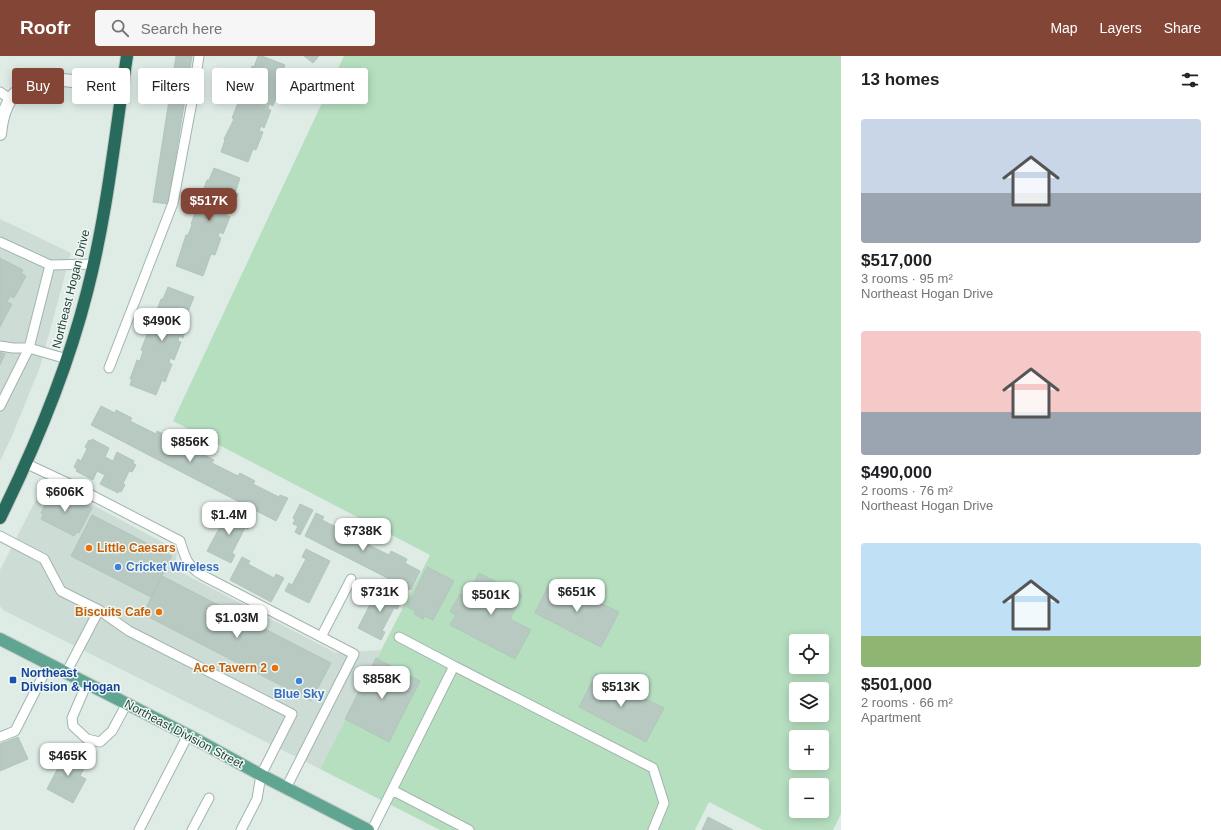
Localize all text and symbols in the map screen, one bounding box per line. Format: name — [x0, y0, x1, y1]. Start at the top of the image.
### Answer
search box — [95, 10, 375, 46]
text: Roofr — [20, 17, 71, 38]
icon: search — [109, 17, 131, 39]
text: Search here — [141, 20, 222, 37]
text: Map — [1050, 20, 1078, 36]
text: Layers — [1100, 20, 1142, 36]
text: Share — [1164, 20, 1201, 36]
chip: Buy — [12, 68, 64, 104]
chip: Rent — [72, 68, 130, 104]
chip: Filters — [138, 68, 204, 104]
chip: New — [212, 68, 268, 104]
chip: Apartment — [276, 68, 368, 104]
icon: filters — [1179, 69, 1201, 91]
text: 13 homes — [861, 70, 939, 89]
icon: home — [995, 145, 1067, 217]
pin: $517K — [181, 188, 237, 222]
text: $517K — [190, 193, 228, 208]
street label: Northeast Hogan Drive — [49, 228, 93, 350]
text: $517,000 — [861, 251, 932, 270]
text: 3 rooms · 95 m² — [861, 271, 953, 286]
text: Northeast Hogan Drive — [861, 286, 993, 301]
pin: $490K — [134, 308, 190, 342]
text: $490K — [143, 313, 181, 328]
icon: home — [995, 357, 1067, 429]
pin: $856K — [162, 429, 218, 463]
text: $856K — [171, 434, 209, 449]
text: $490,000 — [861, 463, 932, 482]
pin: $606K — [37, 479, 93, 513]
text: 2 rooms · 76 m² — [861, 483, 953, 498]
text: $606K — [46, 484, 84, 499]
text: Northeast Hogan Drive — [861, 498, 993, 513]
pin: $1.4M — [201, 502, 257, 536]
text: $1.4M — [211, 507, 247, 522]
pin: $738K — [335, 518, 391, 552]
text: $738K — [344, 523, 382, 538]
place label: Little Caesars — [97, 541, 176, 555]
marker: Little Caesars — [84, 543, 94, 553]
place label: Cricket Wireless — [126, 560, 220, 574]
marker: Cricket Wireless — [113, 562, 123, 572]
icon: home — [995, 569, 1067, 641]
pin: $731K — [352, 579, 408, 613]
pin: $651K — [549, 579, 605, 613]
pin: $501K — [463, 582, 519, 616]
text: $731K — [361, 584, 399, 599]
text: $651K — [558, 584, 596, 599]
text: $501K — [472, 587, 510, 602]
place label: Biscuits Cafe — [75, 605, 151, 619]
pin: $1.03M — [204, 605, 270, 639]
marker: Biscuits Cafe — [154, 607, 164, 617]
text: $1.03M — [215, 610, 259, 625]
map controls — [789, 634, 829, 818]
button: locate — [789, 634, 829, 674]
place label: Ace Tavern 2 — [193, 661, 267, 675]
marker: Ace Tavern 2 — [270, 663, 280, 673]
place label: Northeast Division & Hogan — [21, 666, 120, 694]
pin: $858K — [354, 666, 410, 700]
text: $858K — [363, 671, 401, 686]
pin: $513K — [593, 674, 649, 708]
marker: Northeast Division & Hogan — [8, 675, 18, 685]
text: $501,000 — [861, 675, 932, 694]
marker: Blue Sky — [294, 676, 304, 686]
text: $513K — [602, 679, 640, 694]
button: layers — [789, 682, 829, 722]
place label: Blue Sky — [274, 687, 325, 701]
text: 2 rooms · 66 m² — [861, 695, 953, 710]
street label: Northeast Division Street — [122, 697, 246, 772]
text: Apartment — [861, 710, 921, 725]
button: + — [789, 730, 829, 770]
pin: $465K — [40, 743, 96, 777]
text: $465K — [49, 748, 87, 763]
button: − — [789, 778, 829, 818]

